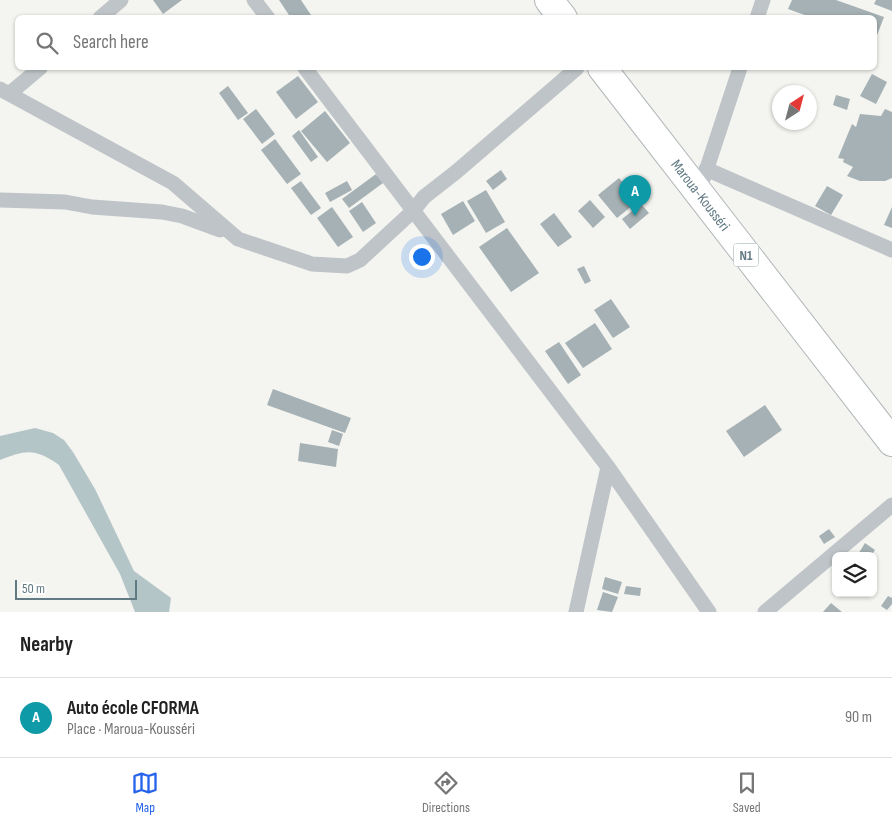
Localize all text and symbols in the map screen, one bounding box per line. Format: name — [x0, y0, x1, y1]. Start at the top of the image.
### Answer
search box — [15, 15, 877, 70]
icon: search — [33, 29, 61, 57]
text: Search here — [73, 31, 149, 54]
north arrow — [772, 85, 817, 130]
street label: Maroua-Kousséri — [667, 156, 734, 235]
pin: A — [619, 175, 651, 216]
your location — [409, 244, 435, 270]
road number: N1 — [734, 244, 758, 266]
map controls — [832, 552, 877, 597]
button: layers — [832, 552, 877, 597]
scale bar — [15, 577, 138, 600]
text: 50 m — [22, 580, 45, 597]
text: Nearby — [20, 632, 73, 657]
text: Auto école CFORMA — [67, 697, 199, 720]
text: A — [32, 708, 40, 727]
text: 90 m — [845, 708, 872, 727]
text: Place · Maroua-Kousséri — [67, 720, 195, 739]
tab: Map — [131, 769, 159, 816]
tab: Directions — [422, 769, 470, 816]
tab: Saved — [733, 769, 761, 816]

